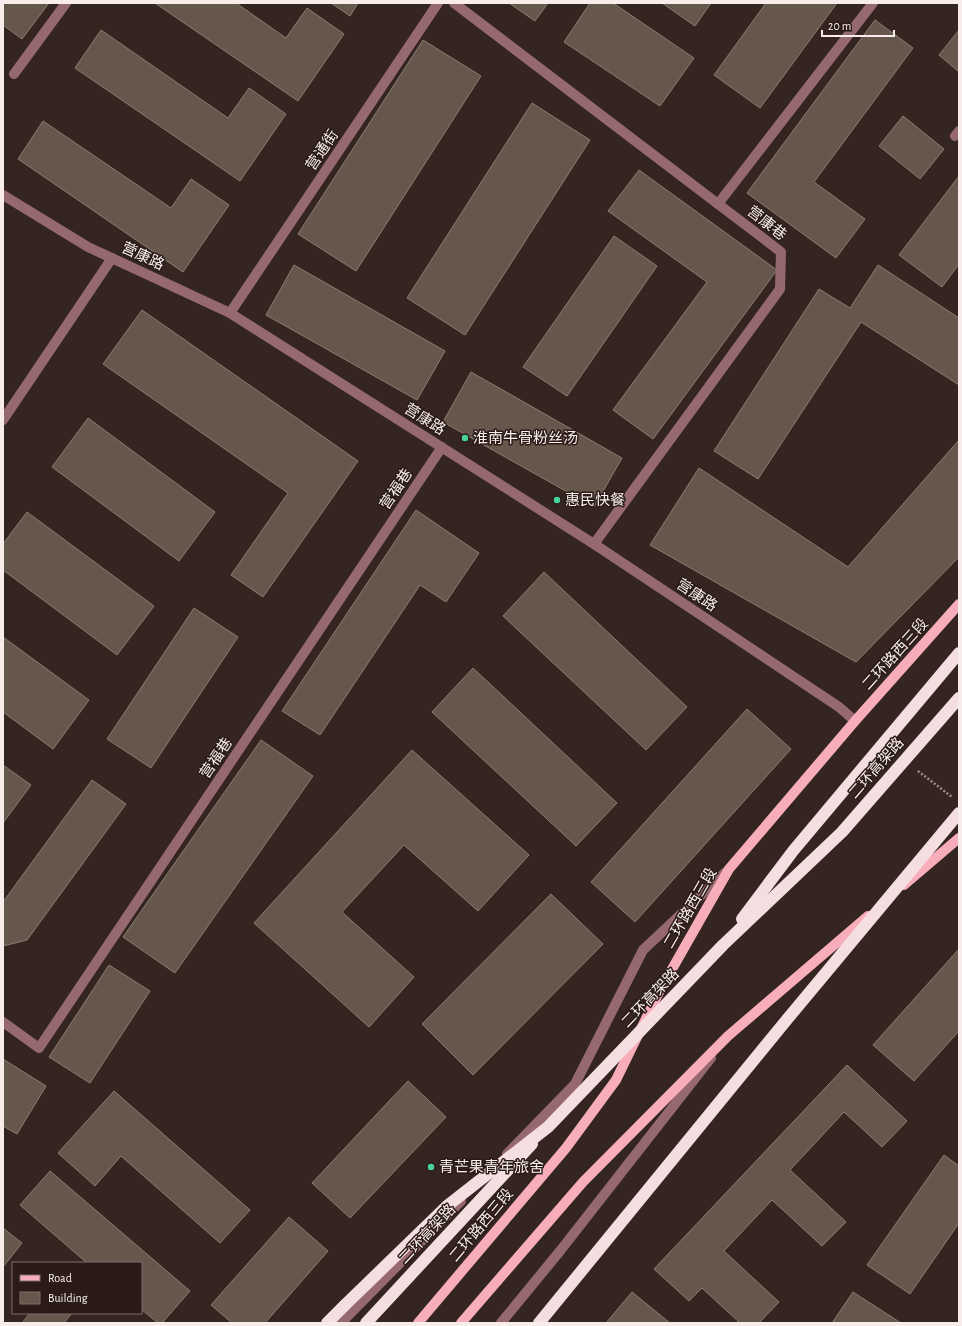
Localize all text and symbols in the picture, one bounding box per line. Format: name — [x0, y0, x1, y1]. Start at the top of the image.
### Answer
scale bar — [822, 12, 894, 38]
text: 20 m — [828, 20, 851, 32]
street label: 营通街 — [303, 127, 341, 173]
street label: 营康巷 — [744, 203, 790, 243]
street label: 营康路 — [119, 239, 167, 273]
street label: 营康路 — [402, 400, 448, 438]
place label: 淮南牛骨粉丝汤 — [473, 430, 578, 446]
marker: 淮南牛骨粉丝汤 — [460, 433, 470, 443]
street label: 营福巷 — [377, 466, 415, 512]
place label: 惠民快餐 — [565, 492, 625, 508]
marker: 惠民快餐 — [552, 495, 562, 505]
street label: 营康路 — [674, 576, 720, 614]
street label: 二环路西三段 — [859, 615, 931, 693]
street label: 二环高架路 — [845, 734, 907, 802]
street label: 营福巷 — [197, 735, 235, 781]
street label: 二环路西三段 — [661, 865, 719, 951]
street label: 二环高架路 — [618, 965, 682, 1031]
place label: 青芒果青年旅舍 — [439, 1159, 544, 1175]
marker: 青芒果青年旅舍 — [426, 1162, 436, 1172]
street label: 二环路西三段 — [446, 1185, 516, 1265]
street label: 二环高架路 — [396, 1201, 458, 1267]
legend — [12, 1262, 142, 1314]
text: Road — [48, 1272, 72, 1284]
text: Building — [48, 1292, 88, 1304]

